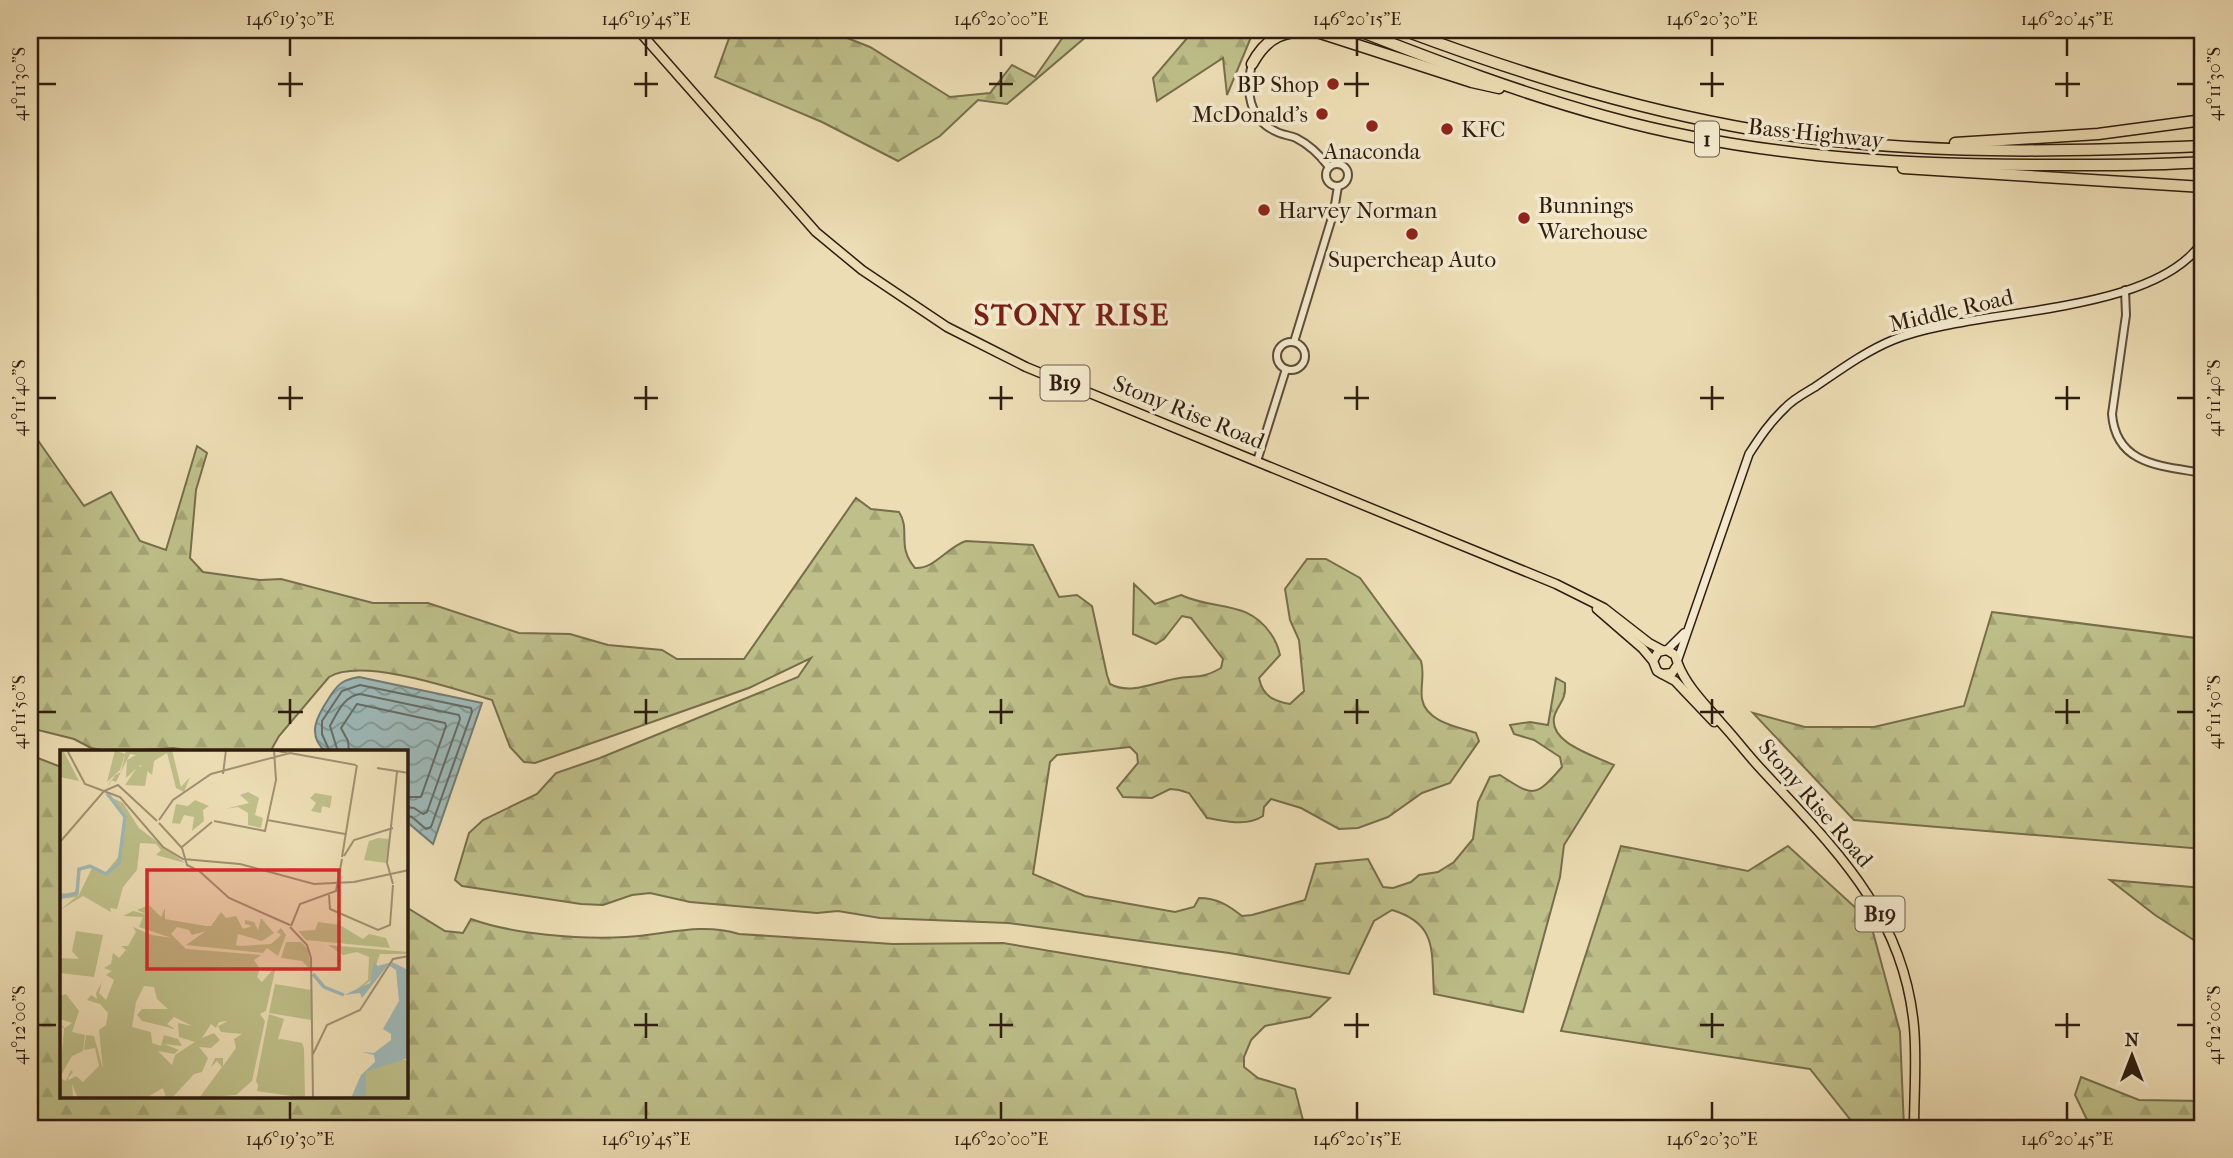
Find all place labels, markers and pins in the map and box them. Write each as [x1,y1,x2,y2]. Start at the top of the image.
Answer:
place label: BP Shop [1237,71,1319,98]
marker: BP Shop [1325,76,1341,92]
place label: McDonald's [1192,101,1308,128]
marker: McDonald's [1314,106,1330,122]
place label: KFC [1461,116,1506,143]
marker: Anaconda [1364,118,1380,134]
marker: KFC [1439,121,1455,137]
place label: Anaconda [1323,138,1421,165]
place label: Bunnings Warehouse [1537,192,1648,245]
place label: Harvey Norman [1278,197,1438,224]
marker: Harvey Norman [1256,202,1272,218]
marker: Bunnings Warehouse [1516,210,1532,226]
marker: Supercheap Auto [1404,226,1420,242]
place label: Supercheap Auto [1328,246,1496,273]

